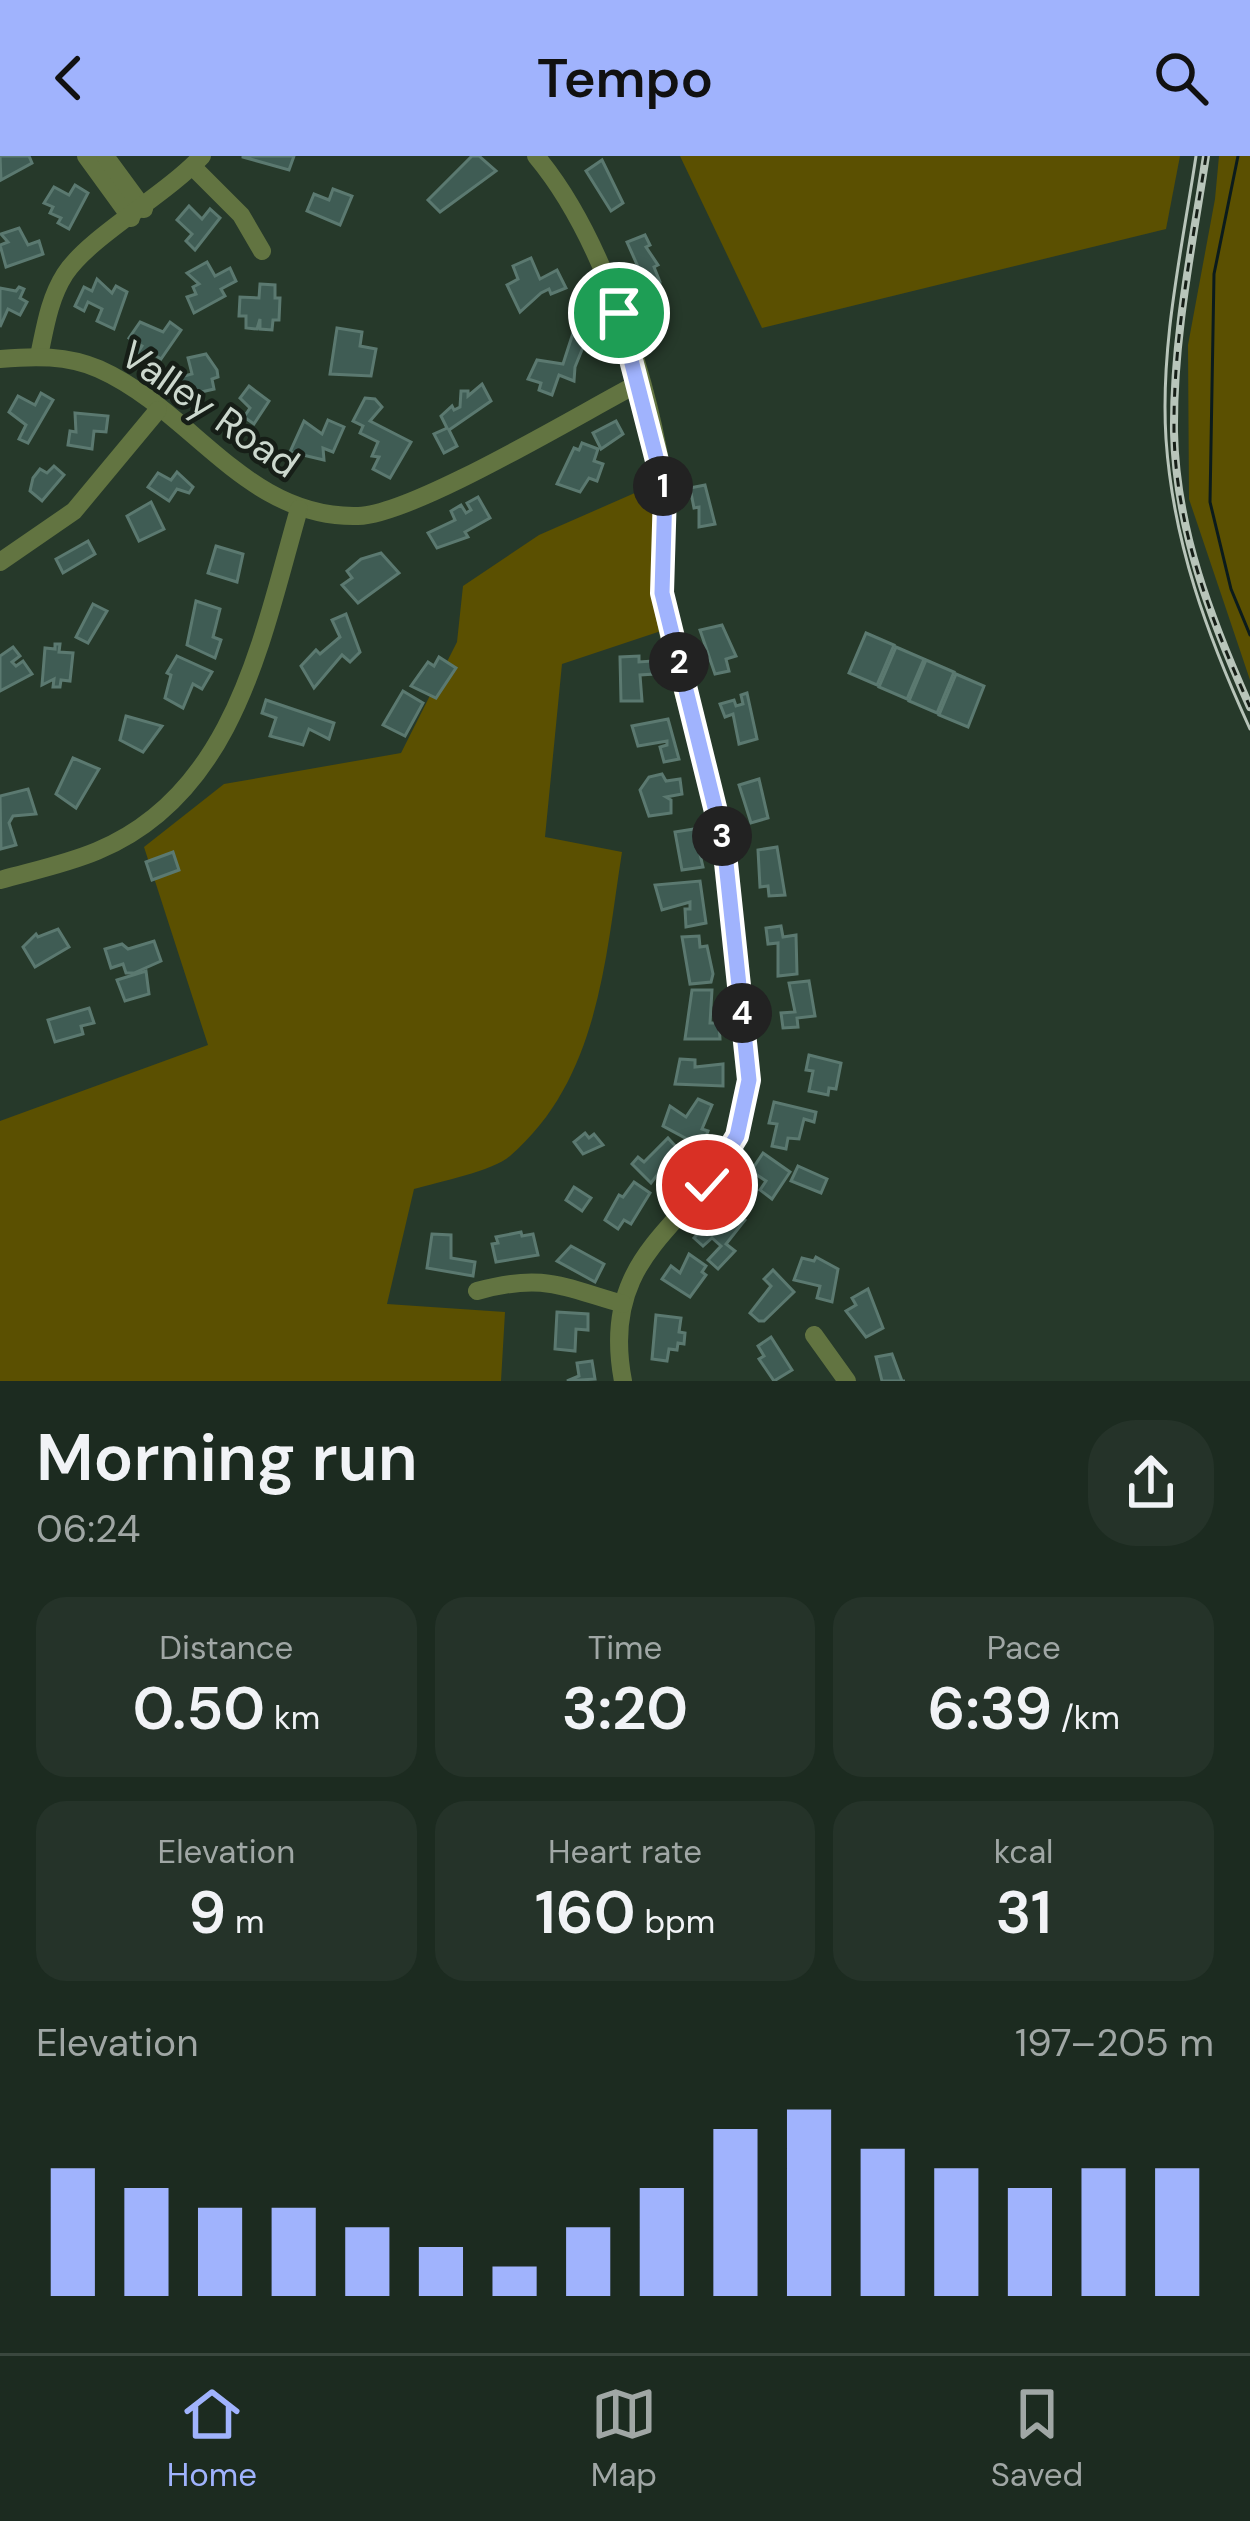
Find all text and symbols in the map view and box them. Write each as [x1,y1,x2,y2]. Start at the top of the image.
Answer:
text: Tempo [537,43,713,114]
icon: back [36,45,102,111]
icon: search [1148,45,1214,111]
pin [568,262,670,364]
icon: arrive [586,280,652,346]
street label: Valley Road [111,329,309,489]
pin: 1 [633,456,693,516]
text: 1 [657,464,669,507]
pin: 2 [649,632,709,692]
text: 2 [669,640,689,683]
pin: 3 [692,806,752,866]
text: 3 [712,814,732,857]
pin: 4 [712,983,772,1043]
text: 4 [731,991,753,1034]
pin [656,1134,758,1236]
icon: check [674,1152,740,1218]
text: Morning run [36,1415,418,1500]
button: share [1088,1420,1214,1546]
text: 06:24 [36,1503,141,1554]
text: Distance [159,1626,293,1669]
text: Time [588,1626,662,1669]
text: Pace [987,1626,1061,1669]
text: 0.50 [133,1669,265,1748]
text: 3:20 [562,1669,688,1748]
text: 6:39 [927,1669,1052,1748]
text: km [265,1696,320,1739]
text: /km [1052,1696,1120,1739]
text: Elevation [158,1830,295,1873]
text: Heart rate [548,1830,702,1873]
text: kcal [994,1830,1053,1873]
text: 9 [188,1873,226,1952]
text: 160 [535,1873,636,1952]
text: 31 [996,1873,1052,1952]
text: m [226,1900,264,1943]
text: bpm [636,1900,715,1943]
text: Elevation [36,2017,199,2068]
text: 197–205 m [1015,2017,1214,2068]
tab: Home [167,2381,257,2496]
tab: Map [591,2381,657,2496]
tab: Saved [991,2381,1083,2496]

